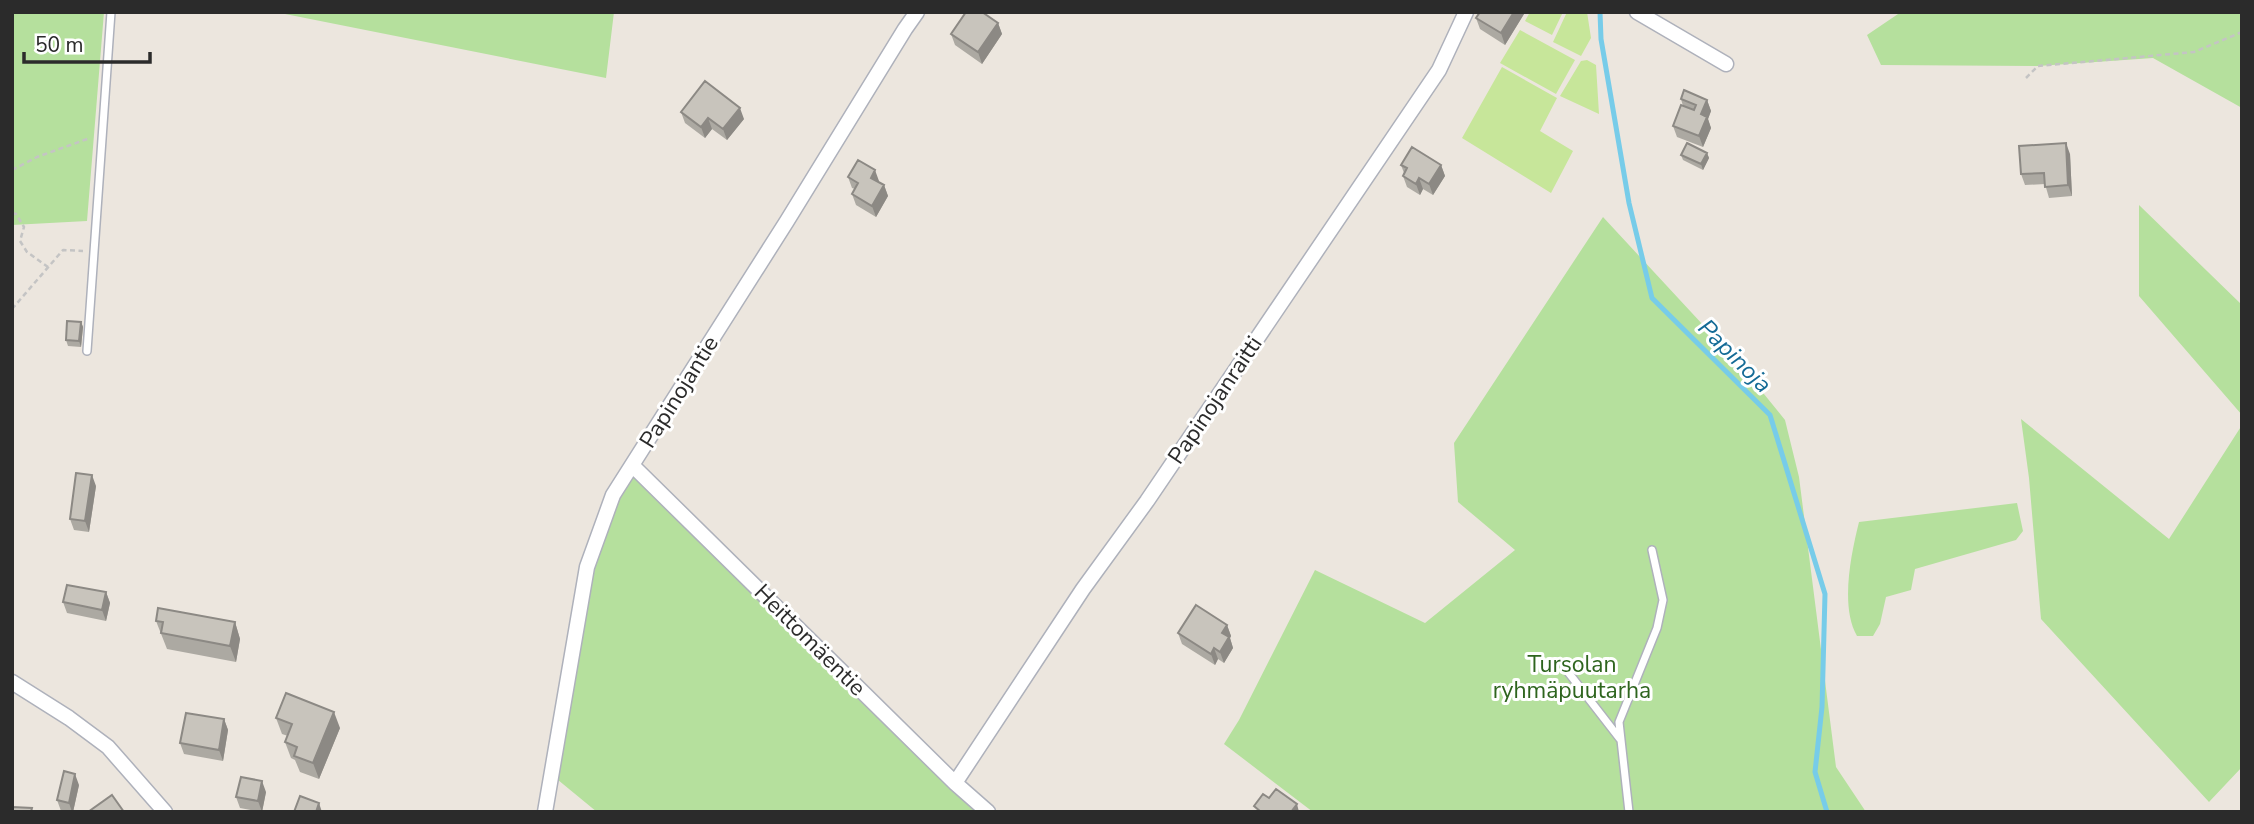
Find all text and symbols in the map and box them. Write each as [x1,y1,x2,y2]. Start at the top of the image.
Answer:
scale bar [24,21,150,65]
text: 50 m [35,31,84,59]
water label: Papinoja [1691,312,1779,400]
street label: Papinojantie [632,330,726,454]
street label: Papinojanraitti [1161,330,1269,470]
street label: Heittomäentie [747,577,873,703]
park label: Tursolan ryhmäpuutarha [1493,649,1651,706]

